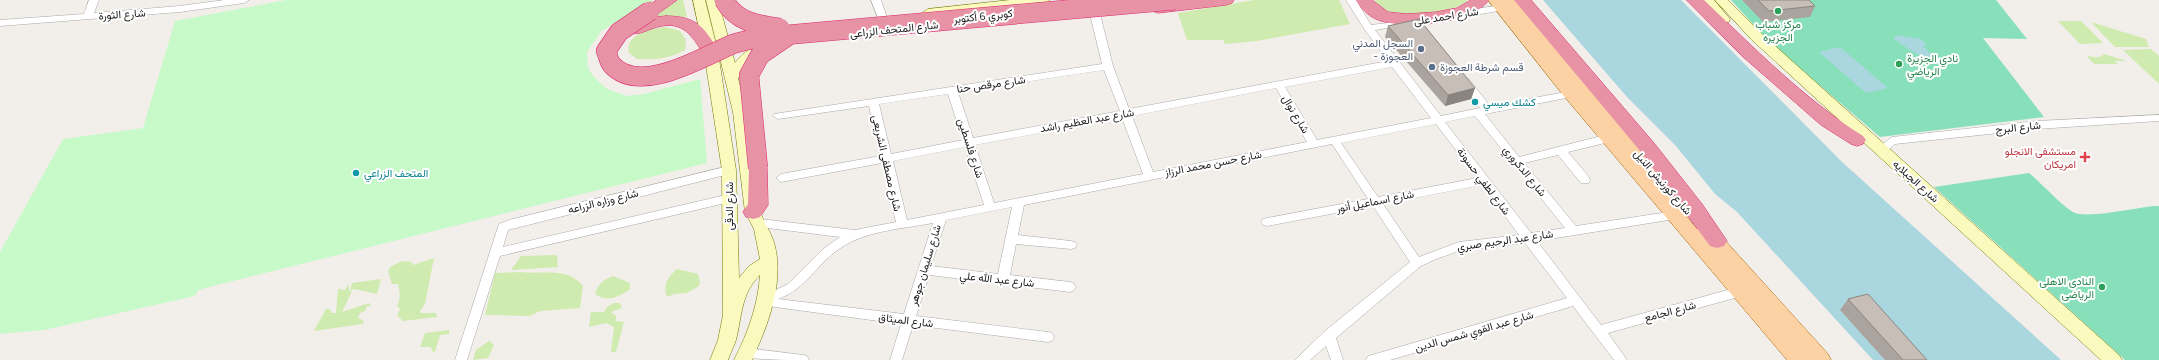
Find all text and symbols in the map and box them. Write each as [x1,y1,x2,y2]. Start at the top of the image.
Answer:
street label: شارع احمد على [1412,3,1480,29]
street label: شارع الثورة [98,4,146,24]
street label: كوبري 6 أكتوبر [951,5,1014,29]
marker: مركز شباب الجزيره [1773,6,1783,16]
street label: شارع المتحف الزراعى [849,16,939,42]
place label: مركز شباب الجزيره [1755,16,1801,45]
place label: السجل المدني - العجوزة [1353,35,1413,64]
marker: السجل المدني - العجوزة [1416,44,1426,54]
place label: نادي الجزيرة الرياضي [1907,50,1958,81]
place label: قسم شرطة العجوزة [1440,59,1524,75]
marker: نادي الجزيرة الرياضي [1894,59,1904,69]
marker: قسم شرطة العجوزة [1427,62,1437,72]
street label: شارع مرقص حنا [956,71,1027,97]
street label: شارع نوال [1278,92,1314,136]
place label: كشك ميسي [1483,94,1536,112]
marker: كشك ميسي [1470,97,1480,107]
street label: شارع عبد العظيم راشد [1039,104,1136,136]
street label: شارع مصطفى الشريعى [868,113,906,213]
street label: شارع فلسطين [954,116,988,180]
street label: شارع البرج [1994,117,2042,137]
street label: شارع الدكروري [1498,142,1551,201]
place label: مستشفى الانجلو امريكان [2005,143,2076,172]
street label: شارع لطفي حسونة [1452,144,1515,219]
street label: شارع حسن محمد الرزاز [1162,146,1263,180]
street label: شارع كورنيش النيل [1630,146,1696,218]
marker: مستشفى الانجلو امريكان [2079,151,2091,163]
street label: شارع الجبلايه [1889,156,1943,206]
place label: المتحف الزراعي [364,165,428,183]
marker: المتحف الزراعي [351,168,361,178]
street label: شارع الدقى [721,182,737,230]
street label: شارع وزاره الزراعه [566,184,640,218]
street label: شارع اسماعيل أنور [1334,186,1416,217]
street label: شارع سليمان جوهر [905,222,945,308]
street label: شارع عبد الرحيم صبري [1456,225,1555,257]
street label: شارع عبد الله علي [959,267,1035,293]
place label: النادى الاهلى الرياضى [2039,273,2094,302]
marker: النادى الاهلى الرياضى [2097,282,2107,292]
street label: شارع الجامع [1642,296,1698,326]
street label: شارع عبد القوي شمس الدين [1413,306,1536,358]
street label: شارع الميثاق [878,309,935,331]

